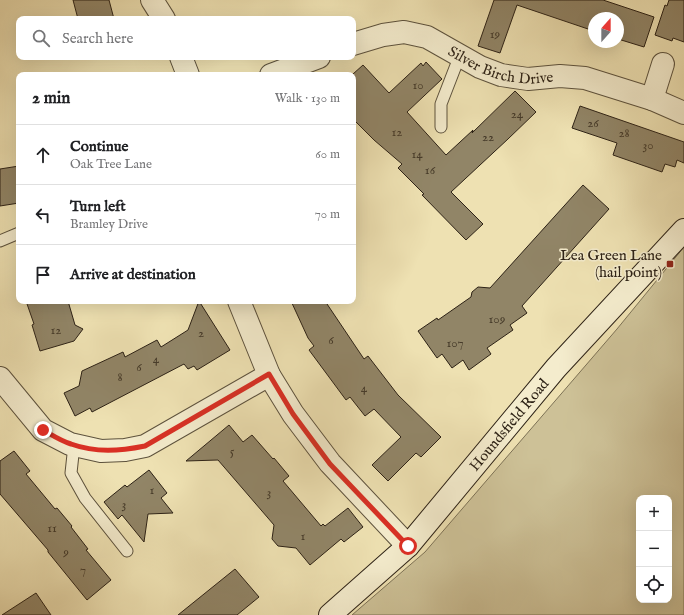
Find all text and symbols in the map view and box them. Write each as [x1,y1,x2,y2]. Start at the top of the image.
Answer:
north arrow [588,12,624,48]
search box [16,16,356,60]
house number: 19 [490,26,501,43]
icon: search [30,27,52,49]
text: Search here [62,29,133,48]
street label: Silver Birch Drive [445,41,554,89]
house number: 10 [412,77,424,94]
text: 2 min [32,88,70,109]
text: Walk · 130 m [275,90,340,107]
house number: 24 [511,106,524,123]
house number: 26 [587,115,599,132]
house number: 12 [392,124,402,141]
house number: 28 [618,125,630,142]
house number: 22 [482,129,494,146]
text: Continue [70,137,128,156]
house number: 30 [642,137,654,154]
icon: ahead [32,144,54,166]
text: 60 m [315,146,340,163]
house number: 14 [411,146,423,163]
text: Oak Tree Lane [70,156,152,173]
house number: 16 [425,162,436,179]
text: Turn left [70,197,126,216]
icon: left [32,204,54,226]
text: 70 m [315,206,340,223]
text: Bramley Drive [70,216,148,233]
place label: Lea Green Lane (hail point) [560,246,662,282]
marker: Lea Green Lane (hail point) [665,259,675,269]
icon: arrive [32,264,54,286]
text: Arrive at destination [70,265,196,284]
house number: 109 [489,311,506,328]
house number: 12 [51,322,61,339]
house number: 2 [198,325,204,342]
house number: 6 [328,332,334,349]
house number: 107 [446,335,464,352]
house number: 4 [153,351,160,368]
house number: 6 [136,359,142,376]
house number: 8 [117,369,123,386]
street label: Houndsfield Road [465,374,554,475]
house number: 4 [361,380,368,397]
route end [34,421,52,439]
house number: 5 [230,443,235,460]
house number: 1 [150,482,155,499]
house number: 3 [267,484,272,501]
map controls [636,495,672,603]
button: + [636,495,672,531]
house number: 3 [122,496,127,513]
house number: 11 [47,520,57,537]
house number: 1 [301,528,306,545]
button: − [636,531,672,567]
route start [399,537,417,555]
house number: 9 [62,544,69,561]
house number: 7 [80,562,86,579]
button: locate [636,567,672,603]

